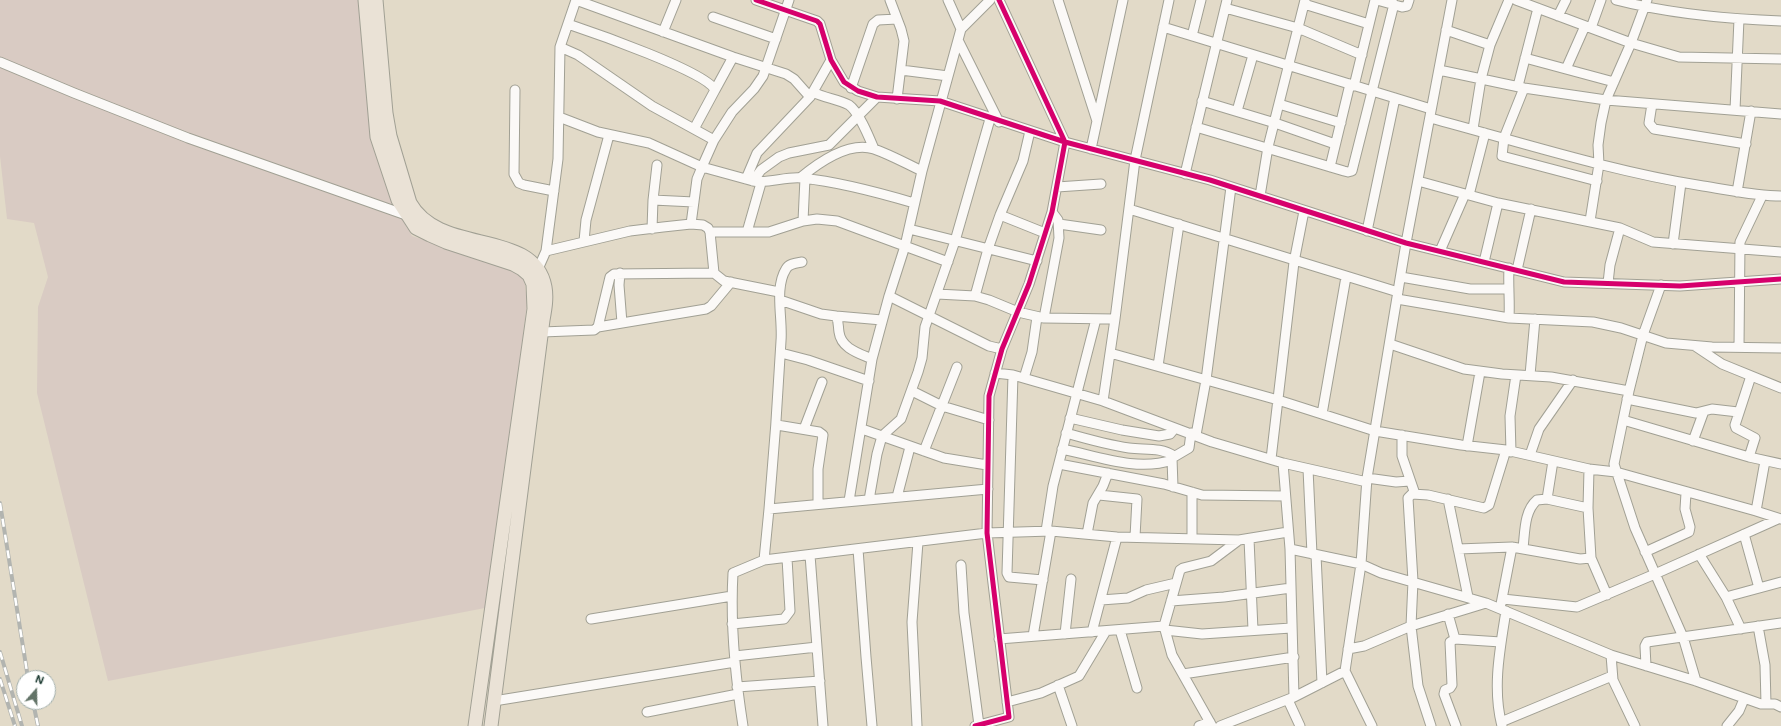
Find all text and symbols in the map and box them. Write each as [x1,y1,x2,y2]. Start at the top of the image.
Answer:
north arrow [16,670,56,710]
text: N [33,671,46,688]

